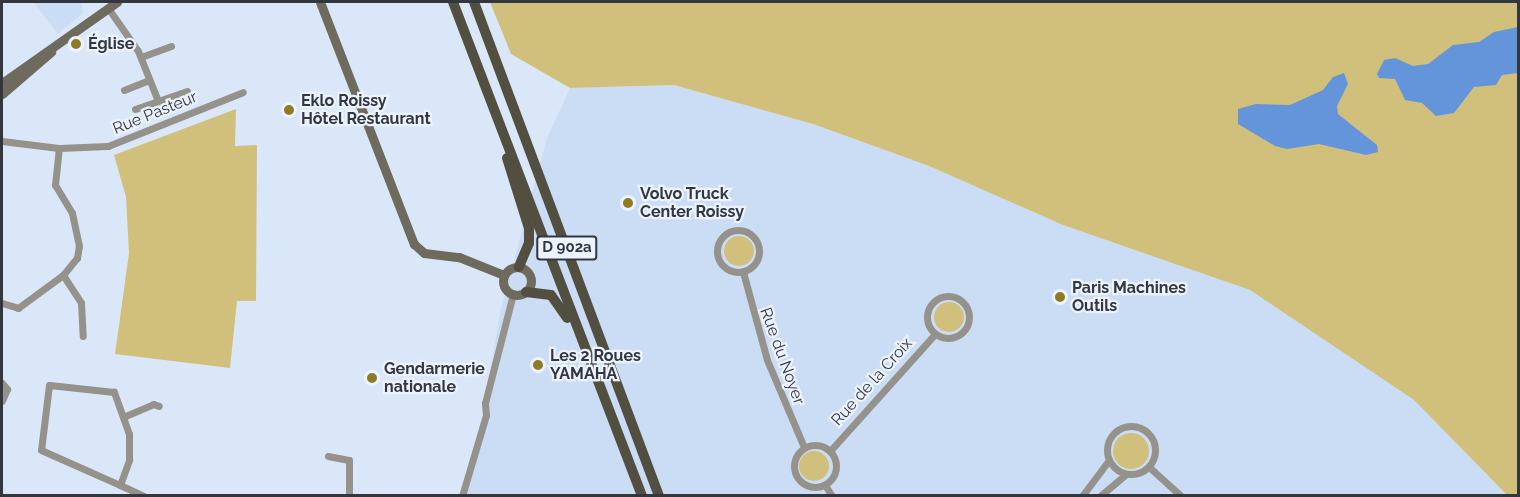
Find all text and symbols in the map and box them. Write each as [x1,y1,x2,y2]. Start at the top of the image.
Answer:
place label: Église [88,34,134,54]
marker: Église [69,37,83,51]
street label: Rue Pasteur [110,87,200,139]
place label: Eklo Roissy Hôtel Restaurant [301,91,431,129]
marker: Eklo Roissy Hôtel Restaurant [282,103,296,117]
place label: Volvo Truck Center Roissy [640,184,744,222]
marker: Volvo Truck Center Roissy [621,196,635,210]
road number: D 902a [536,236,598,260]
place label: Paris Machines Outils [1072,278,1186,316]
marker: Paris Machines Outils [1053,290,1067,304]
street label: Rue du Noyer [756,305,808,407]
street label: Rue de la Croix [828,334,916,430]
place label: Les 2 Roues YAMAHA [550,346,641,384]
marker: Les 2 Roues YAMAHA [531,358,545,372]
place label: Gendarmerie nationale [384,359,485,397]
marker: Gendarmerie nationale [365,371,379,385]

